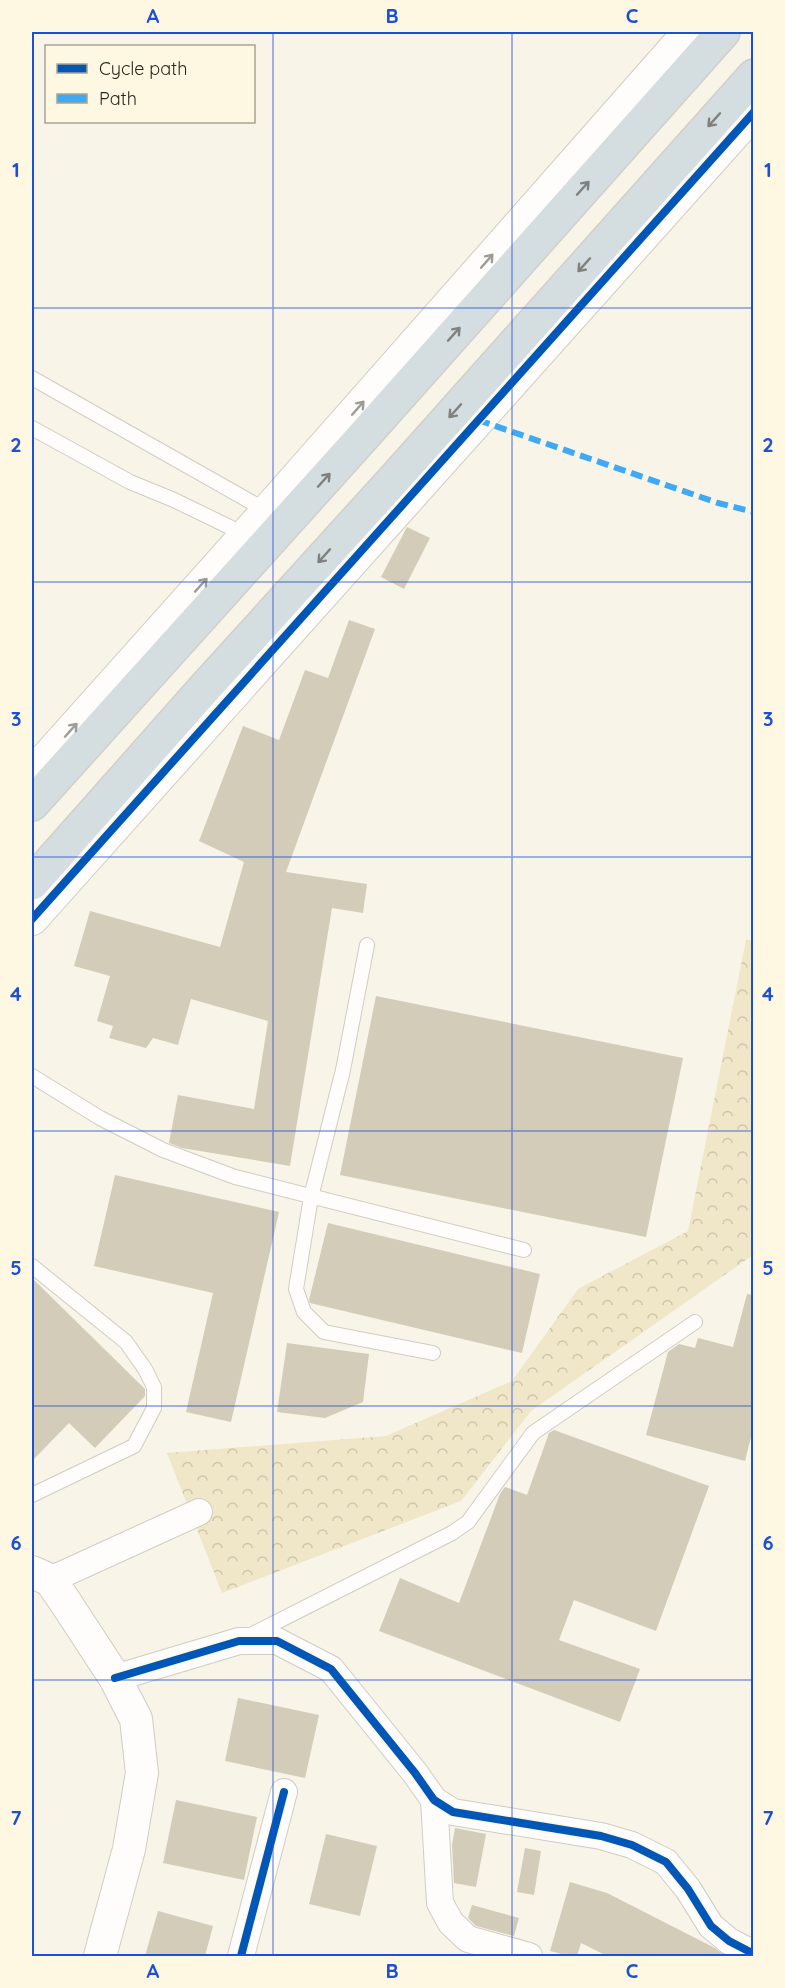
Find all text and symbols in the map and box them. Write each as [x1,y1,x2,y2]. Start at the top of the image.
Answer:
text: A [147,3,160,28]
text: B [385,3,399,28]
text: C [626,3,639,28]
legend [45,45,255,123]
text: Cycle path [99,57,187,80]
text: Path [99,87,137,110]
one-way arrow [707,112,721,127]
text: 1 [12,157,20,182]
text: 1 [764,157,772,182]
one-way arrow [576,181,590,196]
one-way arrow [480,254,494,269]
one-way arrow [578,257,591,273]
one-way arrow [447,327,461,342]
one-way arrow [351,401,365,416]
one-way arrow [448,403,462,418]
text: 2 [10,432,22,457]
text: 2 [762,432,774,457]
one-way arrow [317,473,331,488]
one-way arrow [317,548,332,563]
one-way arrow [194,578,208,593]
text: 3 [11,706,21,731]
text: 3 [763,706,773,731]
one-way arrow [64,723,78,738]
text: 4 [10,981,22,1006]
text: 4 [762,981,774,1006]
text: 5 [10,1255,22,1280]
text: 5 [762,1255,774,1280]
text: 6 [10,1530,22,1555]
text: 6 [762,1530,774,1555]
text: 7 [11,1805,22,1830]
text: 7 [763,1805,774,1830]
text: A [147,1958,160,1983]
text: B [385,1958,399,1983]
text: C [626,1958,639,1983]

